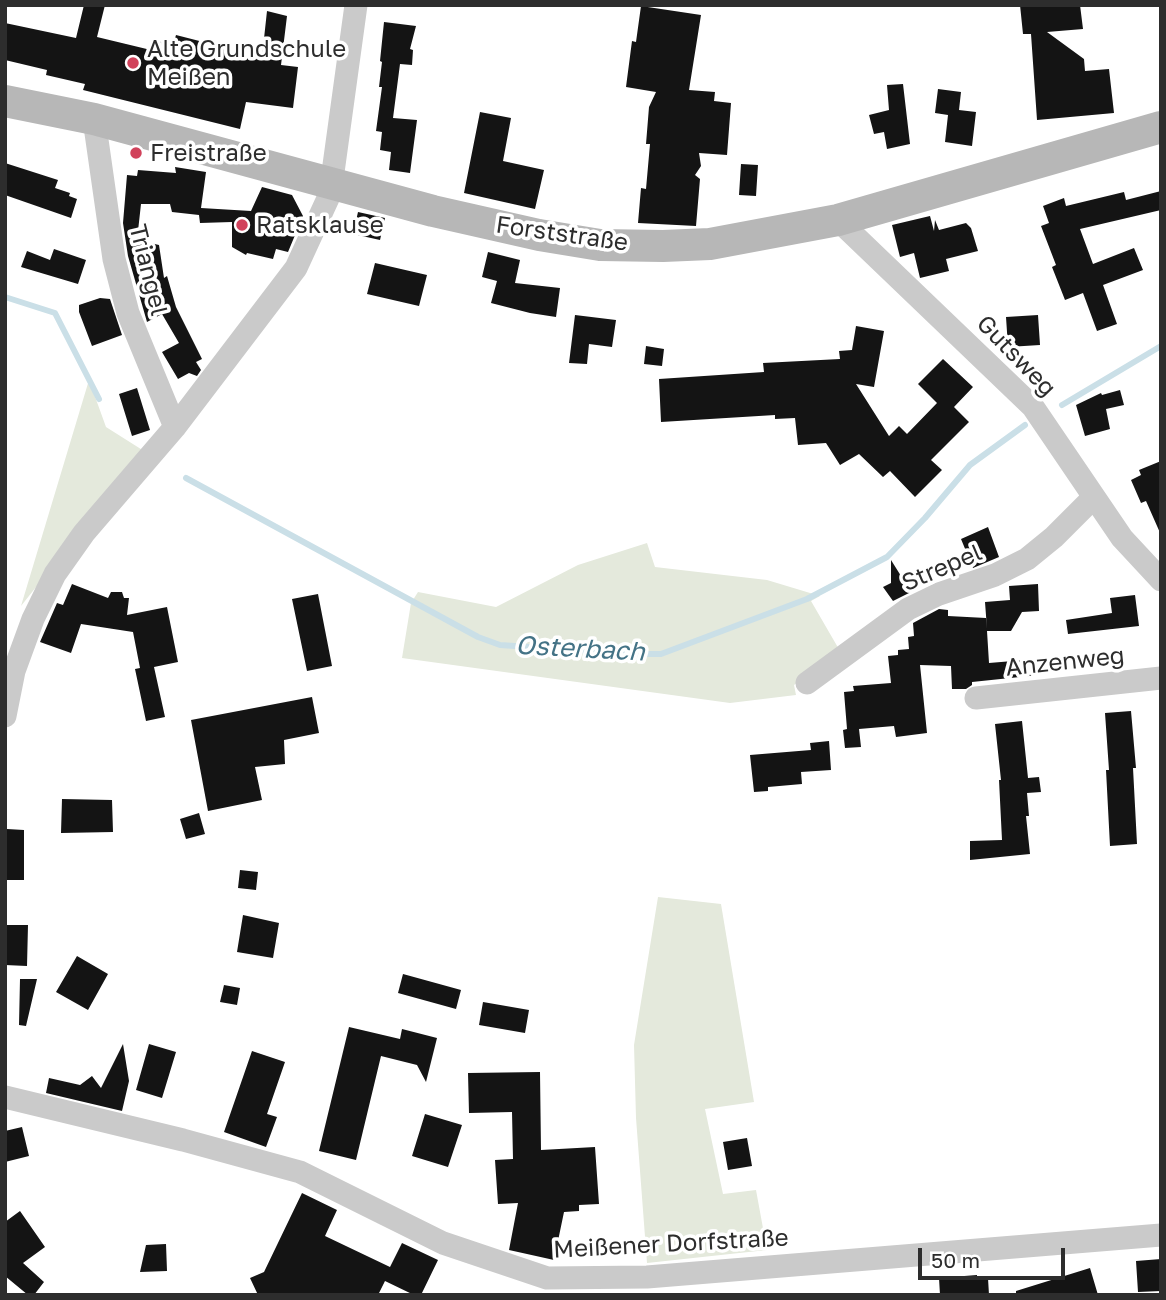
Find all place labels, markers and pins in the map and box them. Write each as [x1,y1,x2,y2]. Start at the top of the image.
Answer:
place label: Alte Grundschule Meißen [147,35,346,91]
marker: Alte Grundschule Meißen [125,55,141,71]
place label: Freistraße [150,139,267,167]
marker: Freistraße [128,145,144,161]
place label: Ratsklause [256,211,384,239]
marker: Ratsklause [234,217,250,233]

